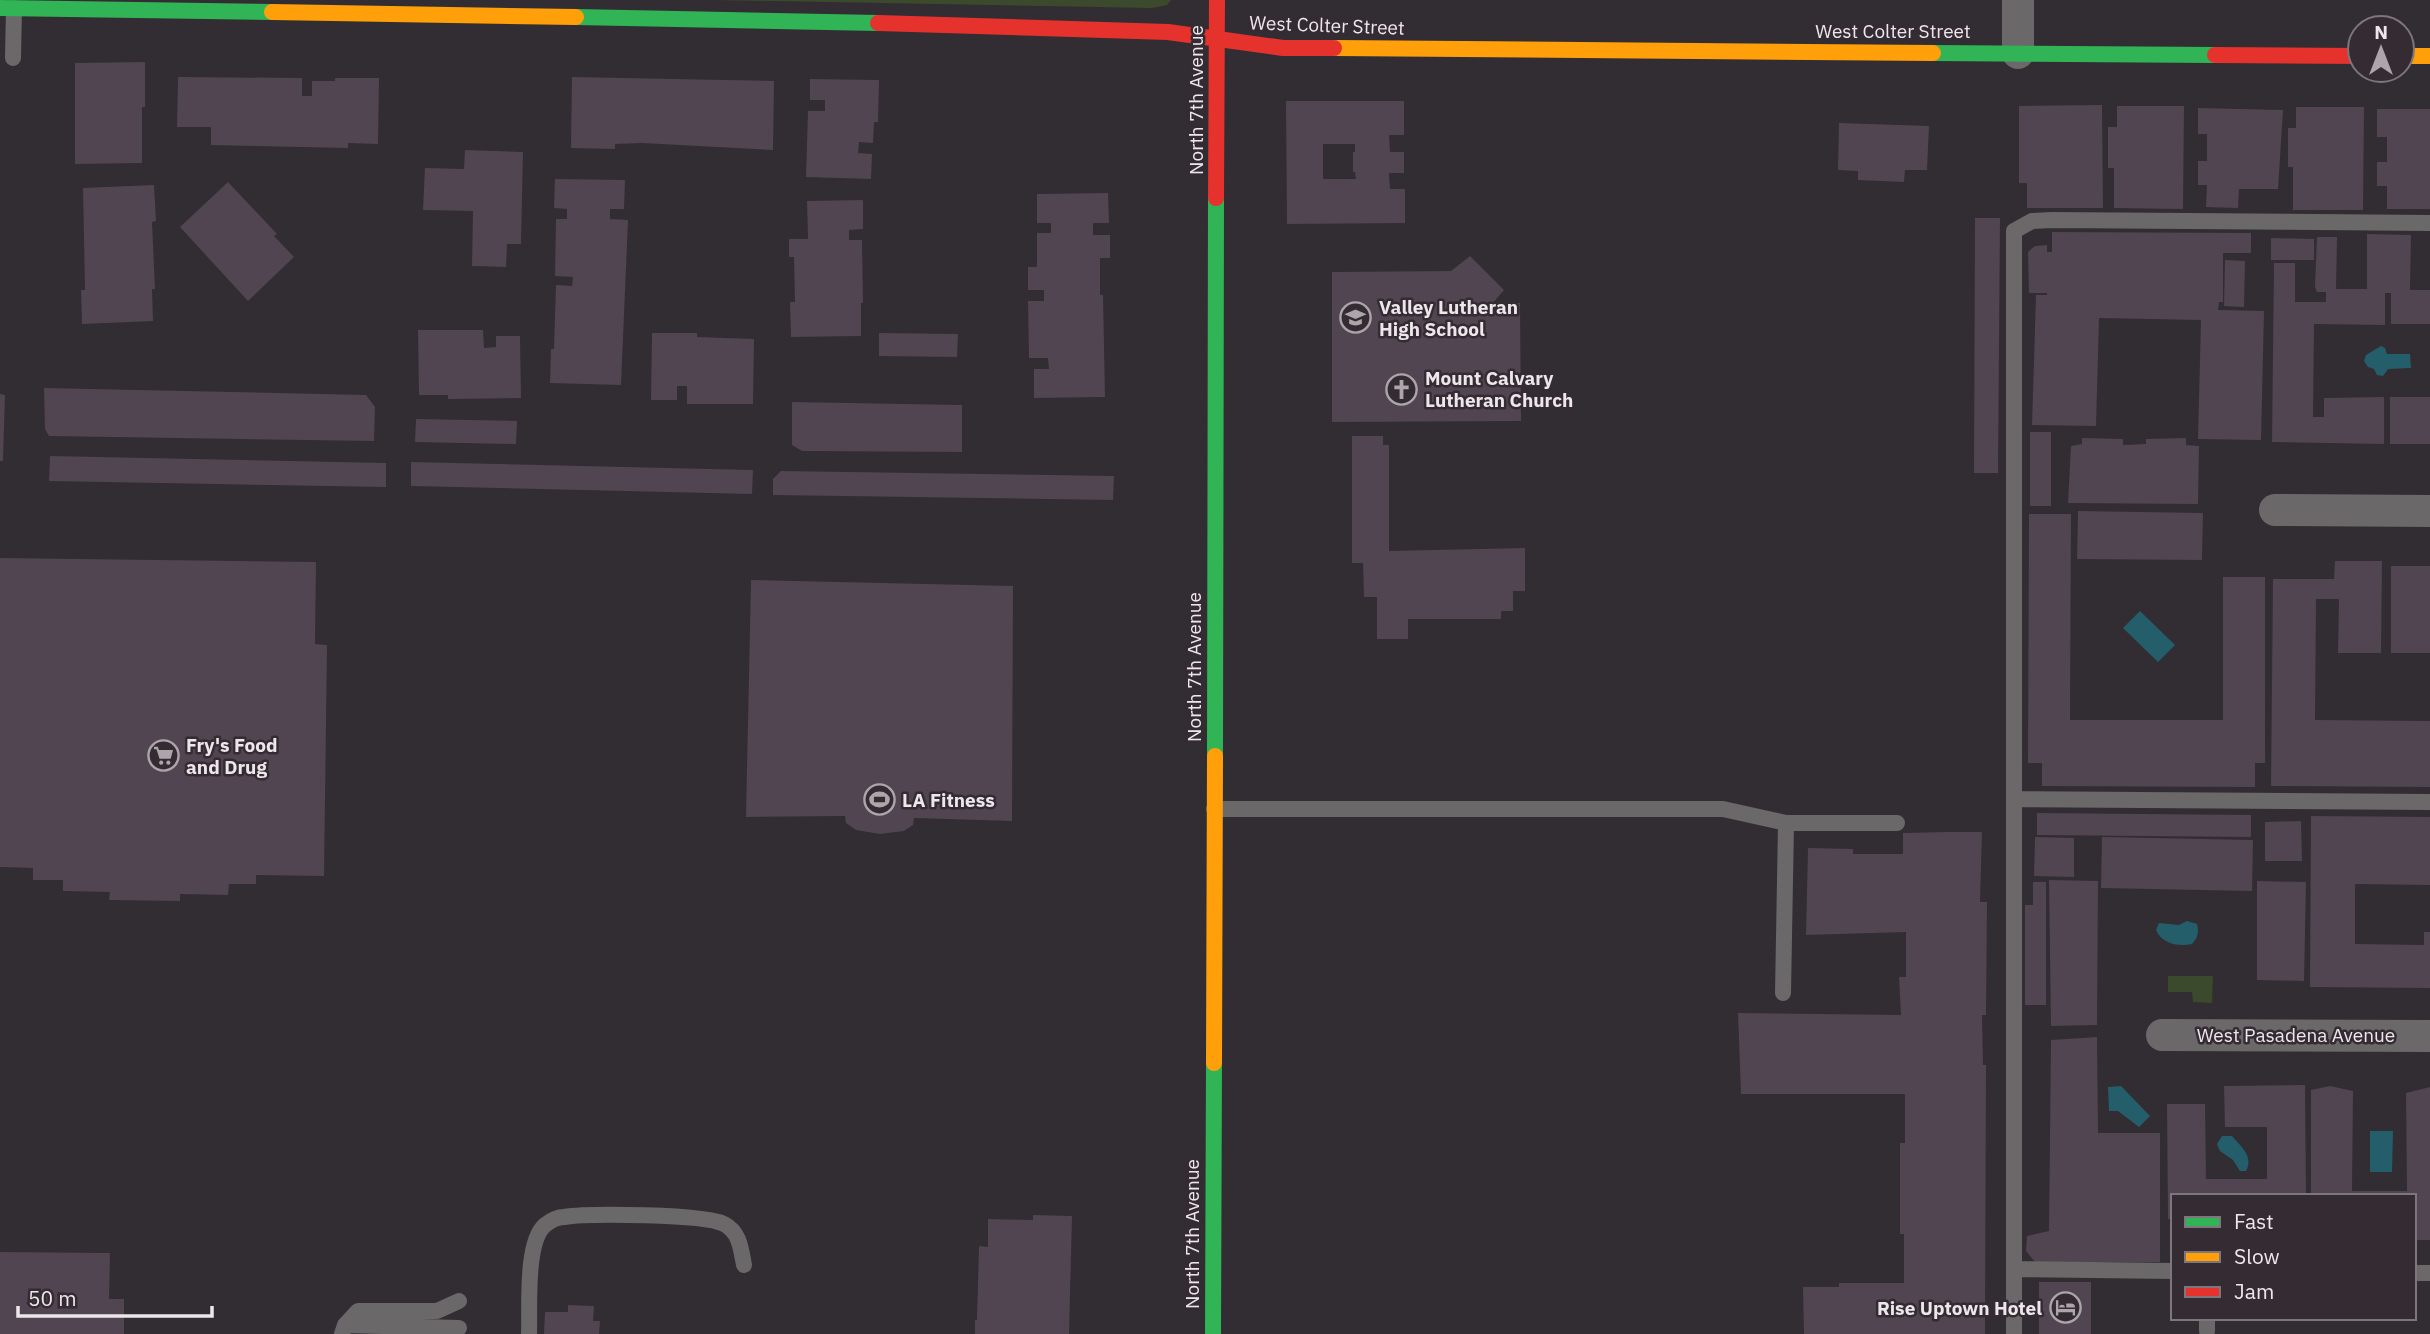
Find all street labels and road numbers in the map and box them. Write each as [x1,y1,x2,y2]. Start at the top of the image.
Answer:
street label: West Colter Street [1249,10,1405,40]
street label: West Colter Street [1815,19,1971,43]
street label: North 7th Avenue [1184,25,1208,175]
street label: North 7th Avenue [1182,592,1206,742]
street label: West Pasadena Avenue [2197,1023,2395,1047]
street label: North 7th Avenue [1180,1159,1204,1309]

